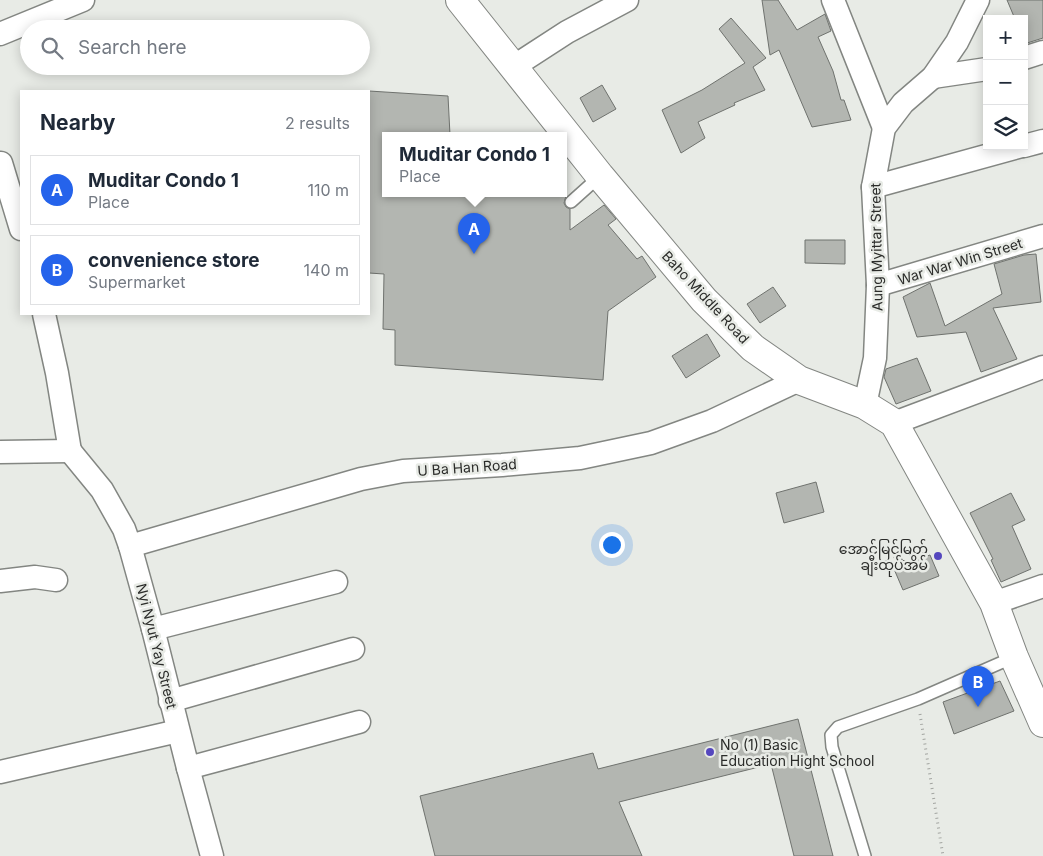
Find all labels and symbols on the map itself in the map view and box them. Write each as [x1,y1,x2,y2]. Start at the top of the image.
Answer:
street label: Aung Myittar Street [866,182,886,311]
pin: A [458,213,490,254]
street label: War War Win Street [896,234,1025,288]
street label: Baho Middle Road [659,247,753,347]
street label: U Ba Han Road [417,455,517,479]
your location [599,532,625,558]
place label: အောင်မြင့်မြတ် ချီးထုပ်အိမ် [839,539,928,577]
marker: အောင်မြင့်မြတ် ချီးထုပ်အိမ် [932,550,944,562]
street label: Nyi Nyut Yay Street [133,582,181,711]
pin: B [962,666,994,707]
place label: No (1) Basic Education Hight School [720,736,874,769]
marker: No (1) Basic Education Hight School [704,746,716,758]

